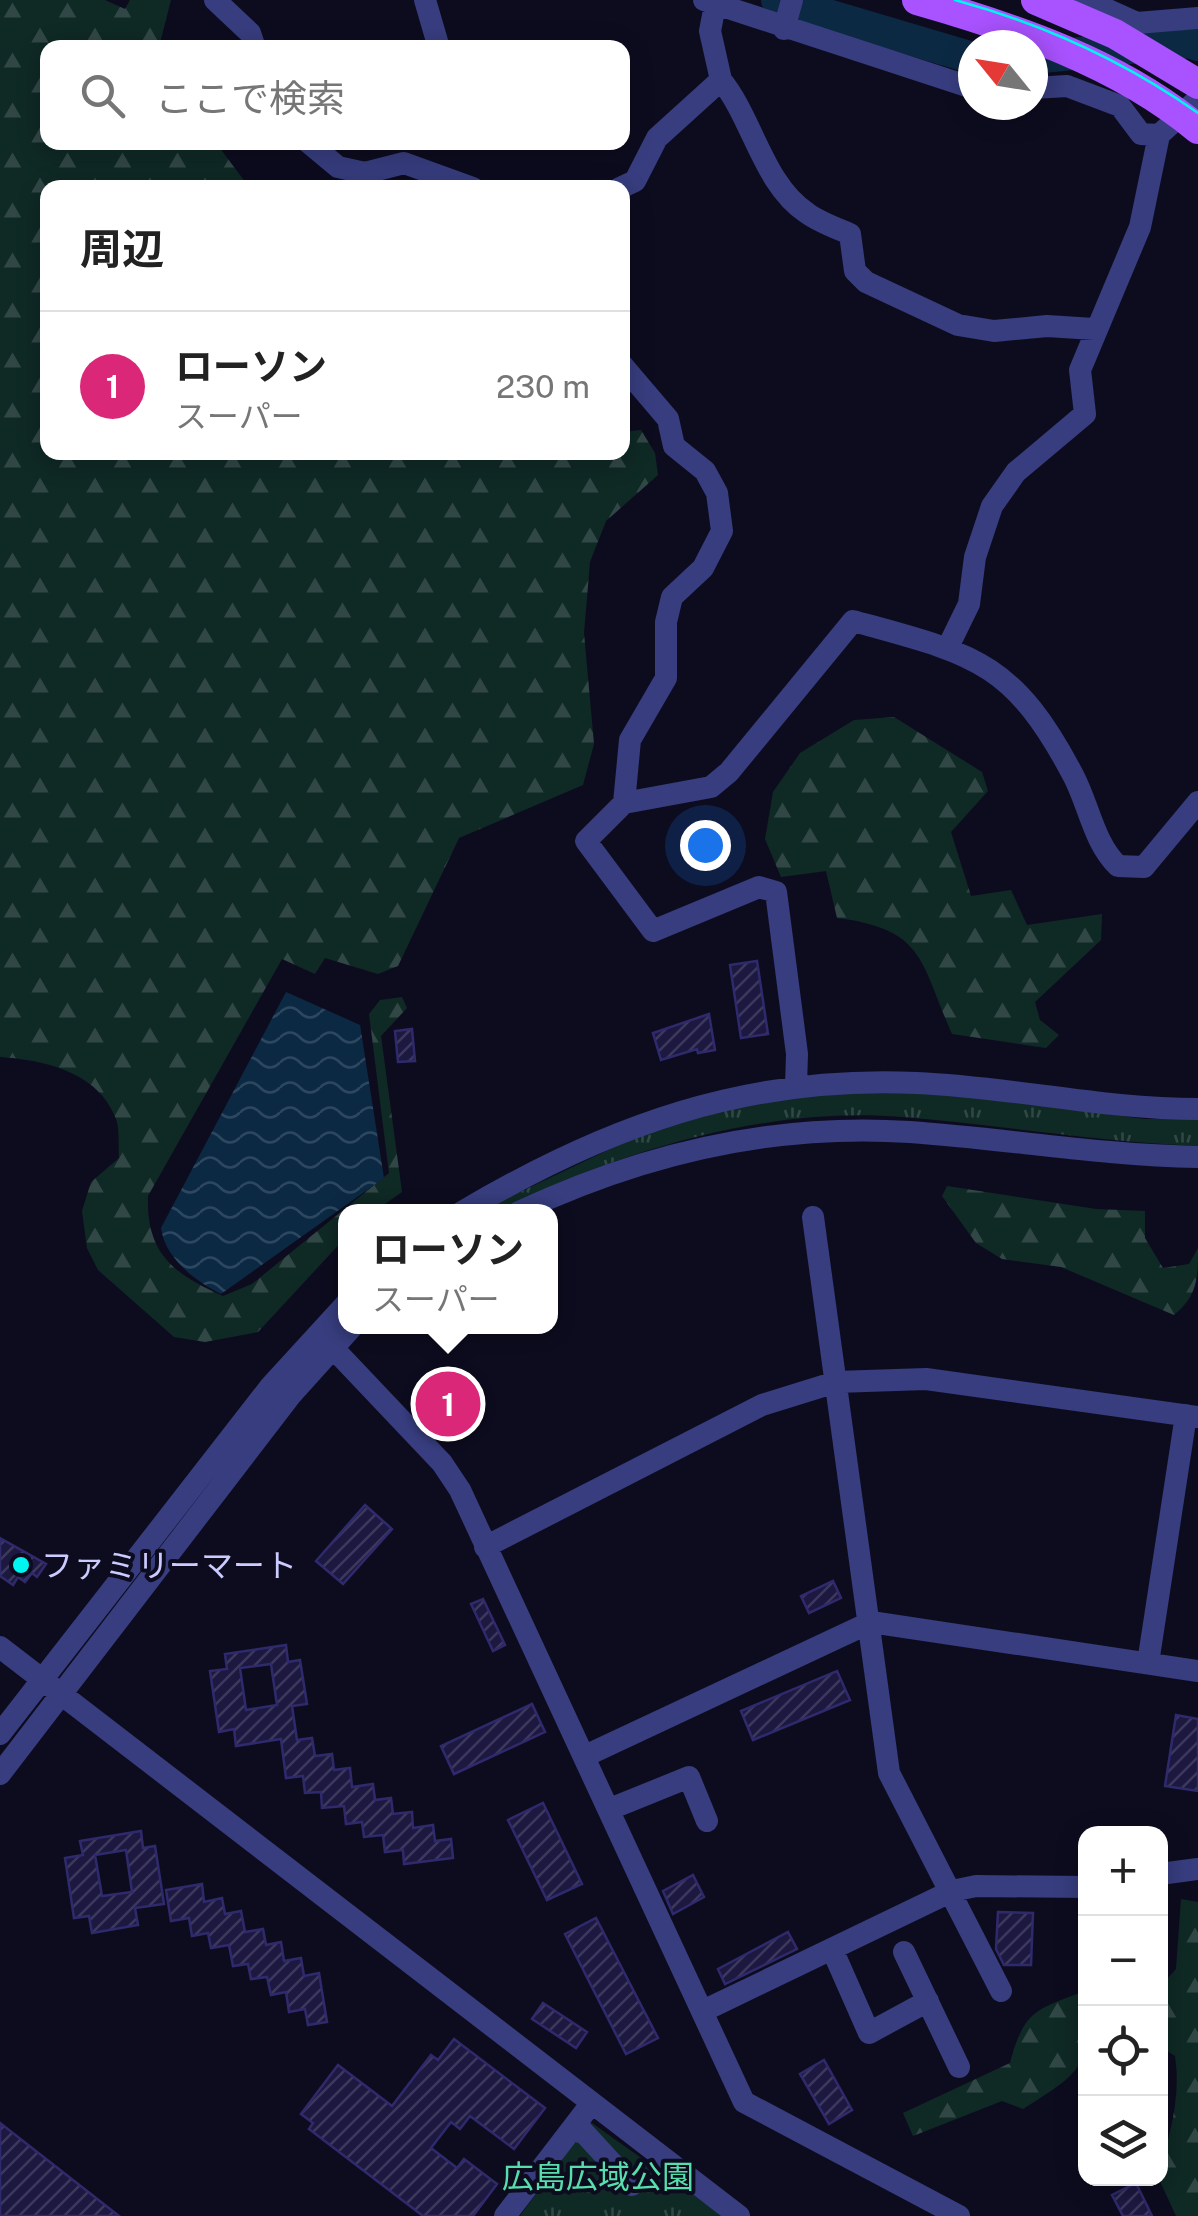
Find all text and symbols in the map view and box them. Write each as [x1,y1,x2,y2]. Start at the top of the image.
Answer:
north arrow [958,30,1048,120]
search box [40,40,630,150]
icon: search [75,68,130,123]
text: ここで検索 [155,76,345,121]
text: 周辺 [80,224,164,273]
text: ローソン [175,344,327,389]
text: 1 [106,368,119,405]
text: 230 m [496,368,590,405]
text: スーパー [175,398,303,435]
your location [680,820,731,871]
popup [338,1204,558,1334]
text: ローソン [372,1227,524,1272]
text: スーパー [372,1281,500,1318]
pin: 1 [416,1366,480,1442]
place label: ファミリーマート [41,1547,297,1584]
marker: ファミリーマート [10,1554,32,1576]
map controls [1078,1826,1168,2186]
button: + [1078,1826,1168,1916]
button: − [1078,1916,1168,2006]
button: locate [1078,2006,1168,2096]
button: layers [1078,2096,1168,2186]
park label: 広島広域公園 [502,2158,694,2195]

